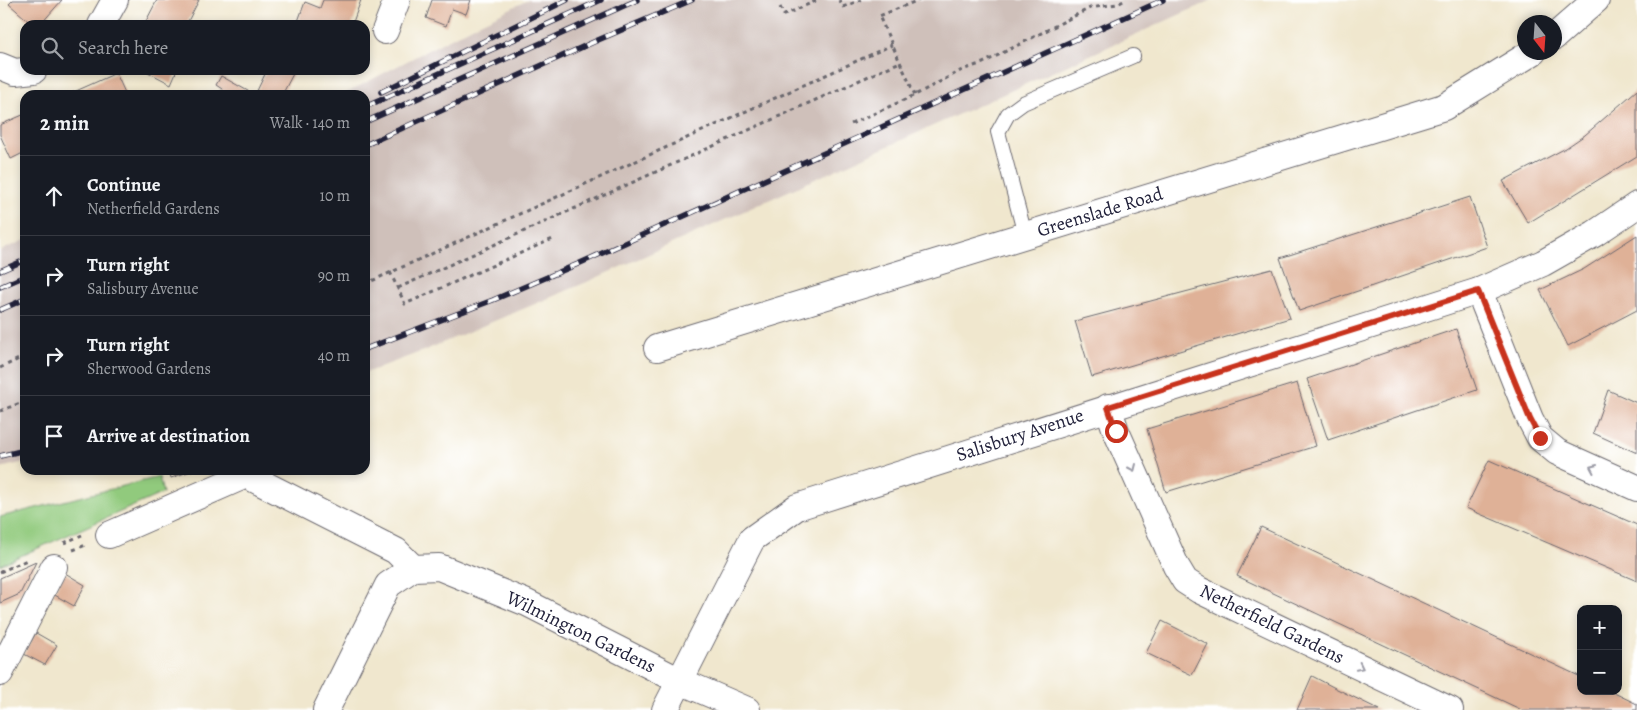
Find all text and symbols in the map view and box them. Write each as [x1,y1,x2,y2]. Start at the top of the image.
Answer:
north arrow [1517,15,1562,60]
search box [20,20,370,75]
icon: search [38,34,66,62]
text: Search here [78,35,168,61]
text: 2 min [40,109,89,137]
text: Walk · 140 m [270,112,350,134]
text: Continue [87,172,161,198]
street label: Greenslade Road [1034,180,1167,243]
icon: ahead [40,182,68,210]
text: 10 m [320,185,350,207]
text: Netherfield Gardens [87,198,220,220]
text: Turn right [87,252,169,278]
icon: right [40,262,68,290]
text: 90 m [318,265,350,287]
text: Salisbury Avenue [87,278,199,300]
text: Turn right [87,332,169,358]
icon: right [40,342,68,370]
text: 40 m [318,345,350,367]
text: Sherwood Gardens [87,358,211,380]
street label: Salisbury Avenue [953,402,1087,468]
route start [1105,420,1128,443]
icon: arrive [40,422,68,450]
text: Arrive at destination [87,423,250,449]
route end [1529,427,1552,450]
one-way arrow [1126,463,1137,472]
one-way arrow [1589,463,1598,474]
street label: Netherfield Gardens [1196,578,1348,670]
street label: Wilmington Gardens [501,584,660,679]
map controls [1577,605,1622,695]
button: + [1577,605,1622,650]
button: − [1577,650,1622,695]
one-way arrow [1355,661,1364,671]

